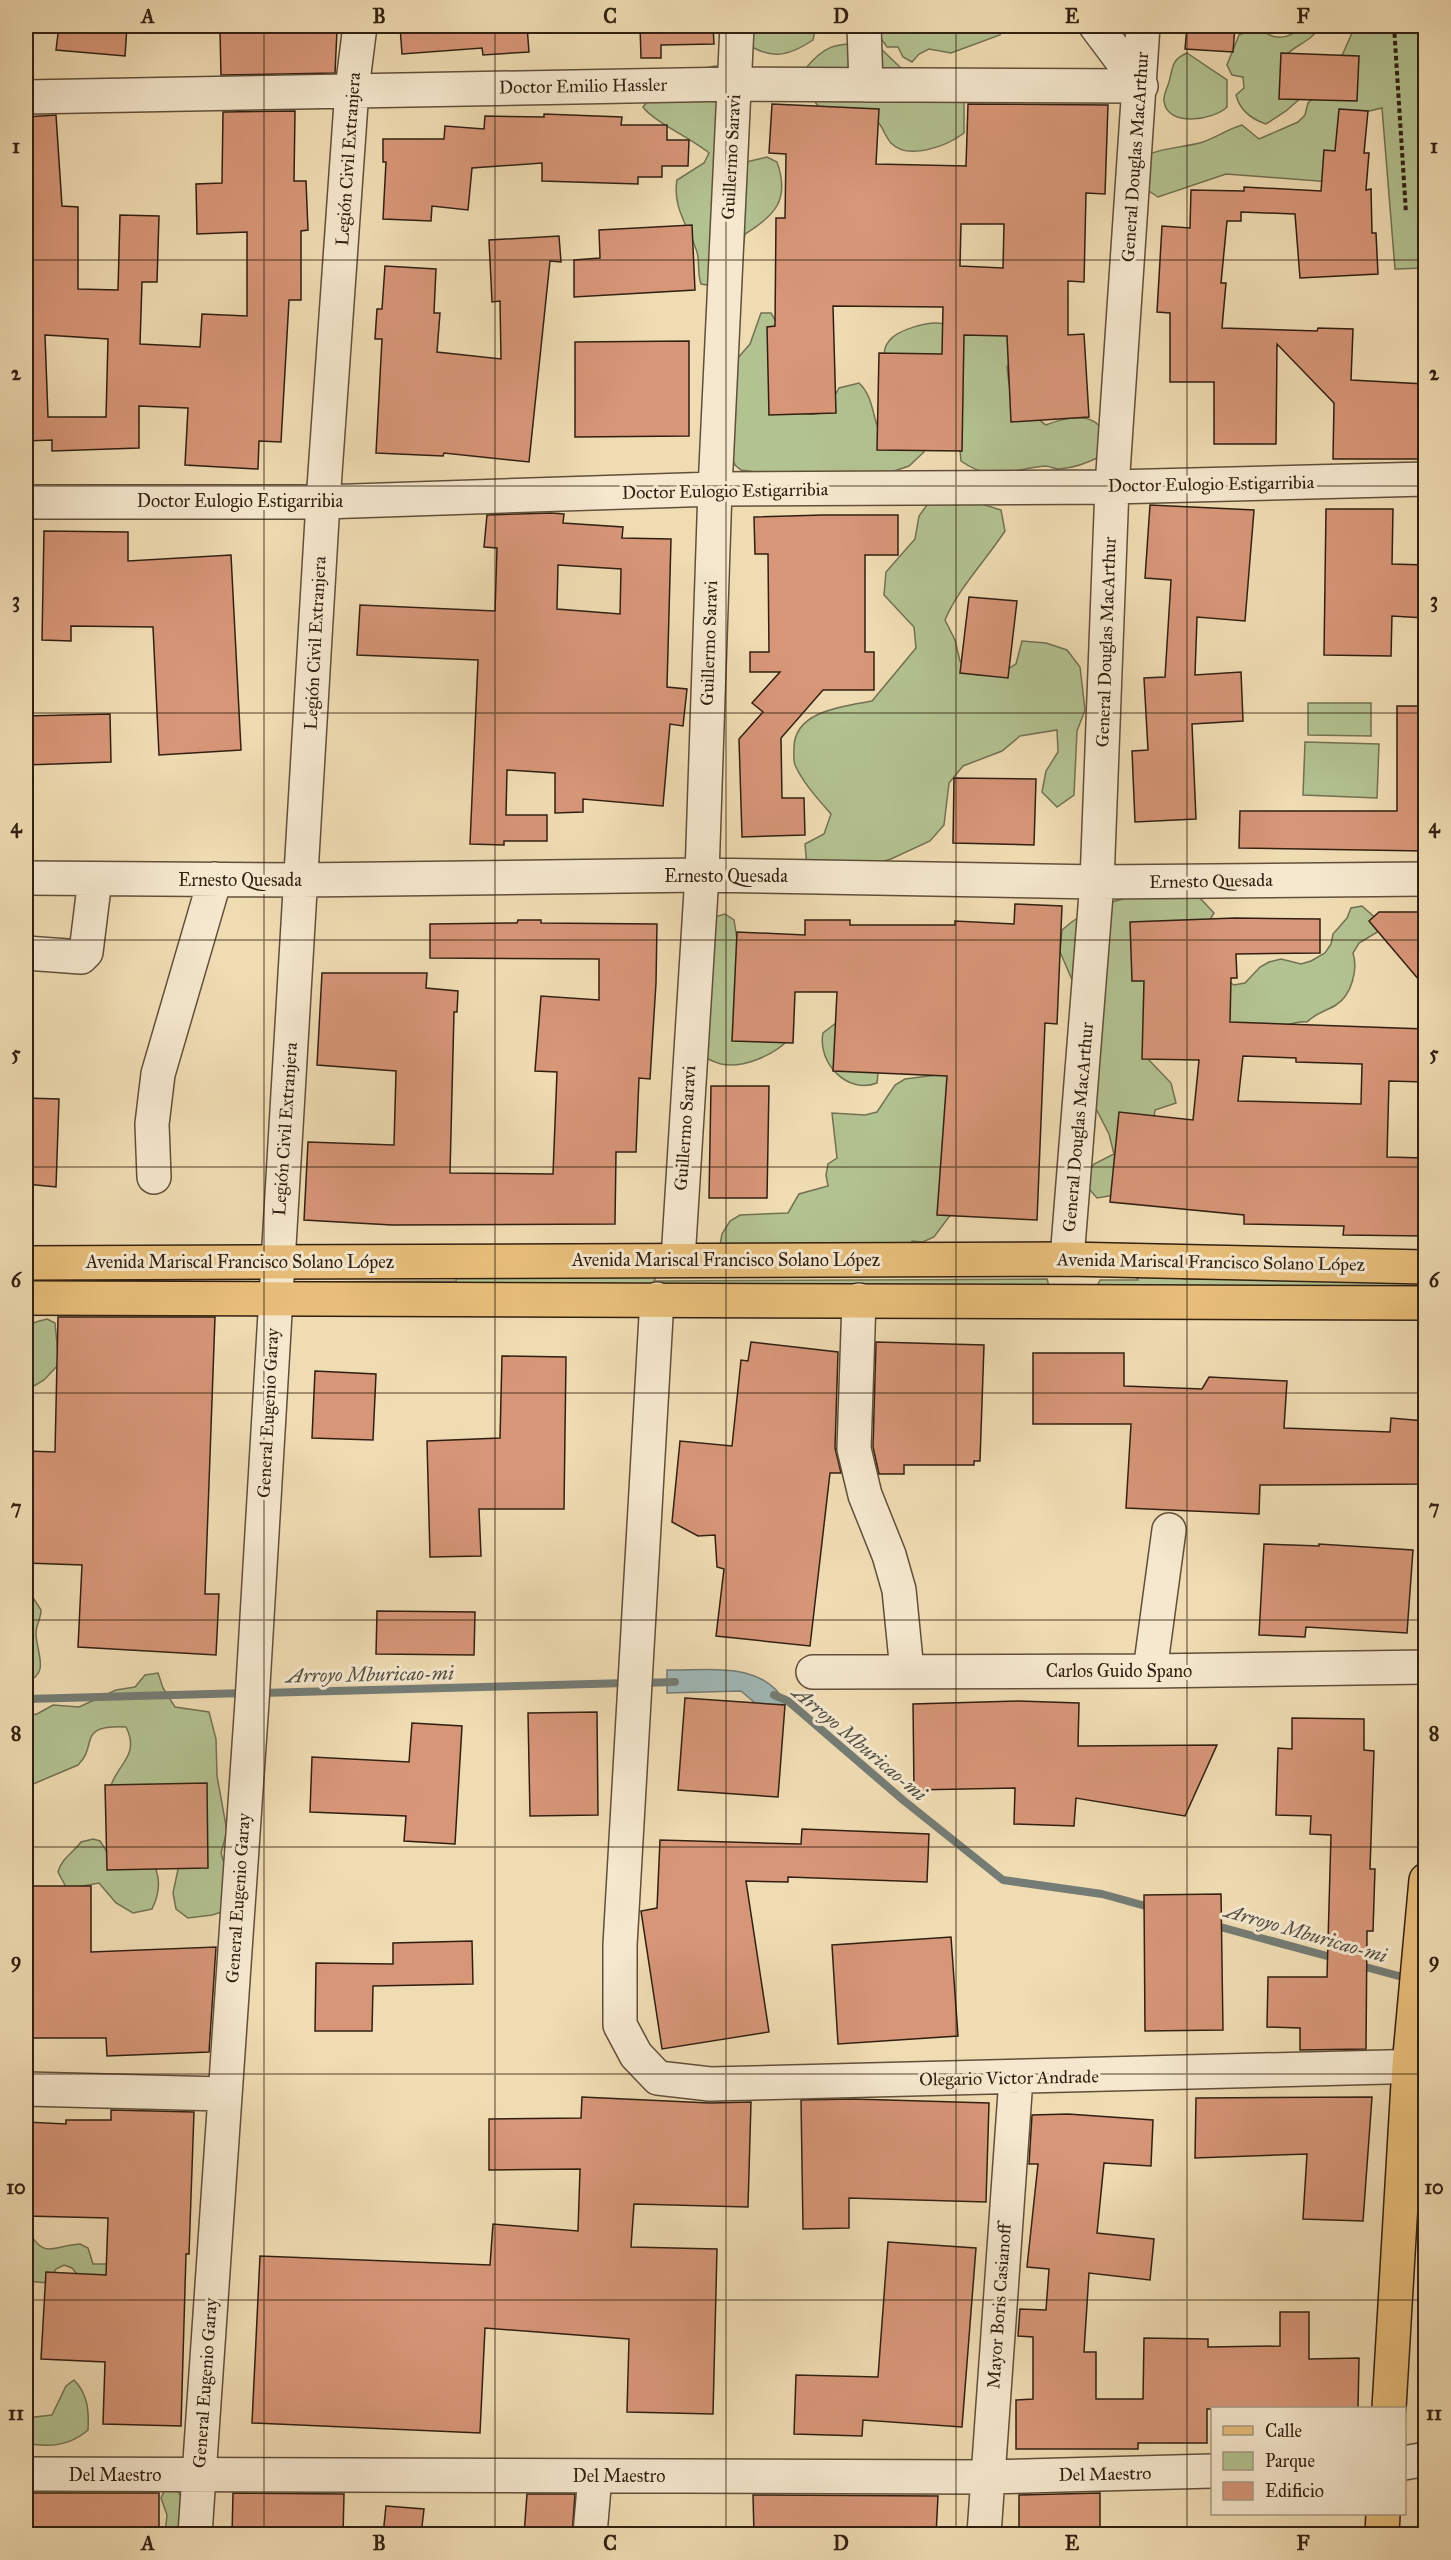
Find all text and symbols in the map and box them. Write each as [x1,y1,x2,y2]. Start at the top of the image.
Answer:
text: A [139,4,155,28]
text: B [372,4,386,28]
text: C [603,4,617,28]
text: D [833,4,849,28]
text: E [1065,4,1080,28]
text: F [1296,4,1310,28]
street label: General Douglas MacArthur [1117,51,1154,263]
street label: Legión Civil Extranjera [331,71,366,247]
street label: Doctor Emilio Hassler [499,74,668,98]
street label: Guillermo Saravi [717,94,745,220]
text: 1 [12,134,20,158]
text: 1 [1430,134,1438,158]
text: 2 [11,361,22,385]
text: 2 [1429,361,1440,385]
street label: Doctor Eulogio Estigarribia [1108,471,1315,498]
street label: Doctor Eulogio Estigarribia [622,478,829,505]
street label: Doctor Eulogio Estigarribia [137,490,344,513]
street label: General Douglas MacArthur [1091,536,1122,748]
street label: Legión Civil Extranjera [299,555,332,730]
street label: Guillermo Saravi [696,580,722,706]
text: 3 [12,588,20,613]
text: 3 [1430,588,1438,613]
text: 4 [10,814,22,839]
text: 4 [1428,814,1440,839]
street label: Ernesto Quesada [664,865,788,887]
street label: Ernesto Quesada [178,869,302,891]
street label: Ernesto Quesada [1149,869,1273,893]
street label: General Douglas MacArthur [1058,1021,1099,1233]
text: 5 [11,1041,21,1065]
street label: Legión Civil Extranjera [268,1041,303,1217]
text: 5 [1429,1041,1439,1065]
street label: Guillermo Saravi [670,1065,700,1191]
street label: Avenida Mariscal Francisco Solano López [1056,1248,1365,1276]
street label: Avenida Mariscal Francisco Solano López [571,1249,880,1271]
street label: Avenida Mariscal Francisco Solano López [85,1251,394,1273]
text: 6 [11,1268,23,1292]
text: 6 [1429,1268,1441,1292]
street label: General Eugenio Garay [253,1327,284,1499]
text: 7 [11,1495,22,1519]
text: 7 [1429,1495,1440,1519]
street label: Carlos Guido Spano [1046,1660,1192,1682]
water label: Arroyo Mburicao-mi [284,1661,454,1687]
water label: Arroyo Mburicao-mi [787,1679,932,1806]
text: 8 [11,1721,21,1745]
text: 8 [1429,1721,1439,1745]
street label: General Eugenio Garay [221,1812,256,1984]
water label: Arroyo Mburicao-mi [1220,1898,1390,1968]
text: 9 [11,1948,21,1973]
text: 9 [1429,1948,1439,1973]
street label: Olegario Victor Andrade [919,2065,1099,2092]
text: 10 [6,2175,26,2199]
text: 10 [1424,2175,1444,2199]
street label: Mayor Boris Casianoff [982,2219,1016,2390]
street label: General Eugenio Garay [188,2297,223,2469]
text: 11 [8,2401,24,2425]
text: 11 [1426,2401,1442,2425]
legend [1211,2407,1406,2515]
text: Calle [1265,2420,1302,2442]
text: Parque [1265,2450,1315,2473]
street label: Del Maestro [1058,2462,1152,2486]
street label: Del Maestro [69,2464,161,2486]
street label: Del Maestro [573,2465,665,2487]
text: Edificio [1265,2480,1324,2502]
text: A [139,2531,155,2555]
text: B [372,2531,386,2555]
text: C [603,2531,617,2555]
text: D [833,2531,849,2555]
text: E [1065,2531,1080,2555]
text: F [1296,2531,1310,2555]

